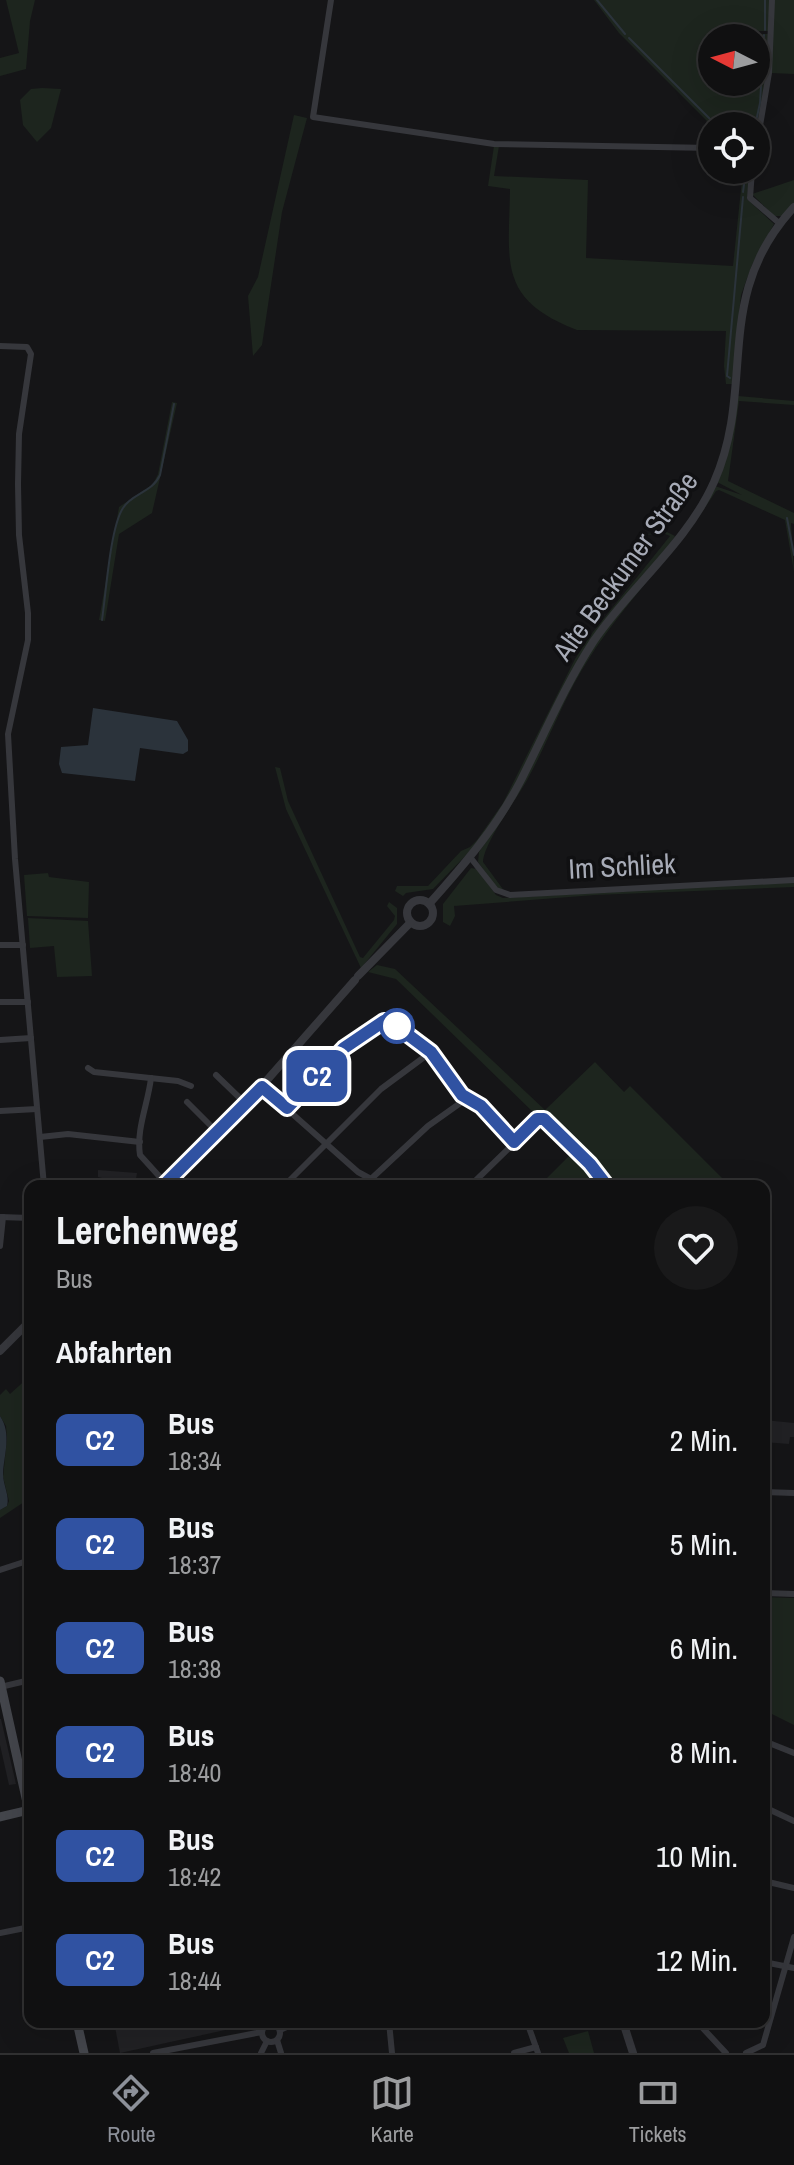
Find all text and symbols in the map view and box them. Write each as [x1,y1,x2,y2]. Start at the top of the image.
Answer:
north arrow [698,24,770,96]
map controls [698,24,770,184]
button: locate [698,112,770,184]
street label: Alte Beckumer Straße [543,464,706,669]
street label: Im Schliek [567,844,677,888]
unlabelled marker [380,1009,414,1043]
line badge: C2 [281,1050,353,1102]
text: C2 [302,1057,332,1095]
text: Lerchenweg [56,1205,238,1256]
button: heart [654,1206,738,1290]
text: Bus [56,1261,93,1296]
text: Abfahrten [56,1332,172,1372]
text: Bus [168,1403,214,1443]
text: 2 Min. [670,1420,738,1460]
text: C2 [85,1421,115,1459]
text: 18:34 [168,1443,221,1478]
text: Bus [168,1507,214,1547]
text: 5 Min. [670,1524,738,1564]
text: C2 [85,1525,115,1563]
text: 18:37 [168,1547,221,1582]
text: Bus [168,1611,214,1651]
text: 6 Min. [670,1628,738,1668]
text: C2 [85,1629,115,1667]
text: 18:38 [168,1651,221,1686]
text: Bus [168,1715,214,1755]
text: 8 Min. [670,1732,738,1772]
text: C2 [85,1733,115,1771]
text: 18:40 [168,1755,221,1790]
text: Bus [168,1819,214,1859]
text: 10 Min. [656,1836,738,1876]
text: C2 [85,1837,115,1875]
text: 18:42 [168,1859,221,1894]
text: Bus [168,1923,214,1963]
text: 12 Min. [656,1940,738,1980]
text: C2 [85,1941,115,1979]
text: 18:44 [168,1963,221,1998]
tab: Route [107,2071,155,2149]
tab: Karte [370,2071,414,2149]
tab: Tickets [629,2071,687,2149]

